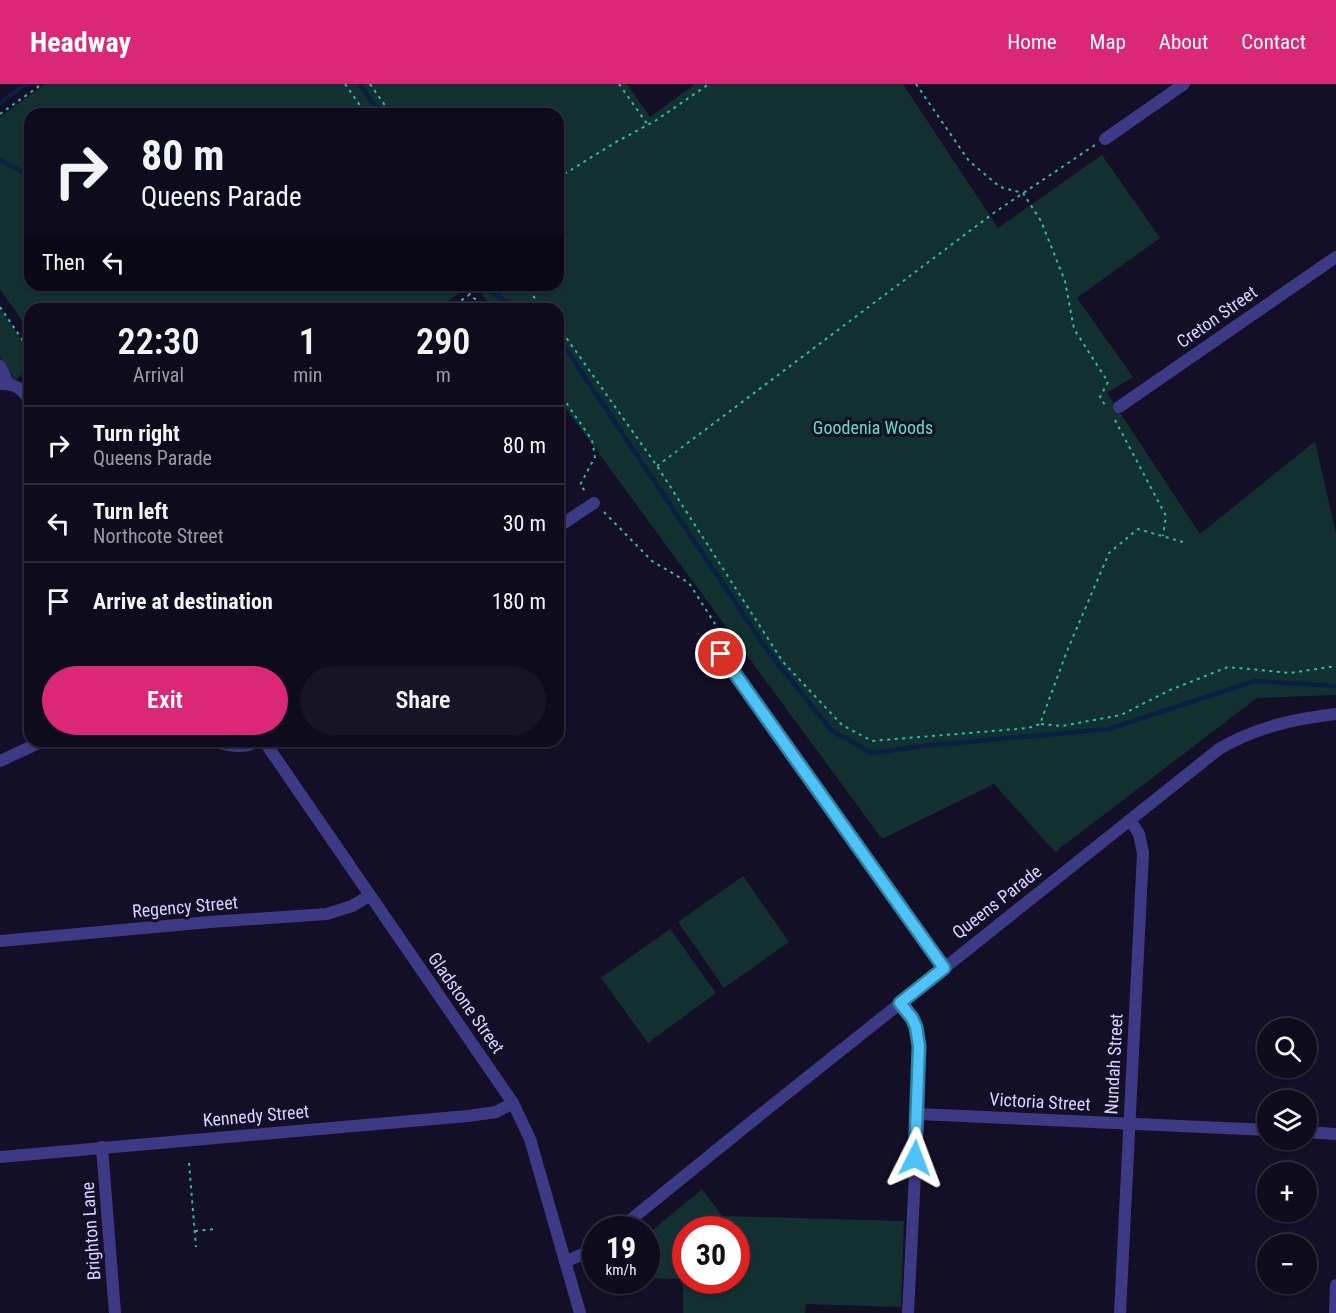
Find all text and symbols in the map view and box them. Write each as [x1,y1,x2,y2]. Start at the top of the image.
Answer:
text: Headway [30,26,131,59]
text: Home [1007,30,1057,54]
text: Map [1090,30,1126,54]
text: About [1159,30,1208,54]
text: Contact [1241,30,1306,54]
text: 80 m [141,131,224,180]
icon: right [42,132,120,210]
text: Queens Parade [141,181,302,213]
icon: left [97,246,130,279]
text: Then [42,250,85,275]
street label: Creton Street [1173,281,1261,352]
text: 22:30 [118,321,200,363]
text: 1 [299,321,317,363]
text: 290 [416,321,470,363]
text: Arrival [133,363,184,387]
text: min [293,363,322,387]
text: m [436,363,451,387]
park label: Goodenia Woods [813,417,933,438]
text: Turn right [93,421,180,446]
icon: right [42,429,75,462]
text: 80 m [503,433,546,458]
text: Queens Parade [93,446,212,470]
text: Turn left [93,499,168,524]
icon: left [42,507,75,540]
text: 30 m [503,511,546,536]
text: Northcote Street [93,524,224,548]
icon: arrive [42,585,75,618]
text: Arrive at destination [93,589,273,614]
text: 180 m [492,589,546,614]
pin [695,628,746,679]
icon: arrive [704,637,737,670]
button: Exit [42,666,288,735]
button: Share [300,666,546,735]
street label: Queens Parade [948,860,1045,943]
street label: Regency Street [131,891,239,922]
street label: Gladstone Street [424,948,509,1057]
street label: Nundah Street [1100,1013,1127,1115]
map controls [1257,1018,1317,1294]
button: search [1257,1018,1317,1078]
street label: Victoria Street [989,1088,1091,1115]
button: layers [1257,1090,1317,1150]
street label: Kennedy Street [202,1100,310,1131]
position arrow [883,1126,947,1190]
button: + [1257,1162,1317,1222]
street label: Brighton Lane [77,1181,104,1281]
speed limit sign: 30 [672,1216,750,1294]
text: 19 [606,1230,636,1265]
button: − [1257,1234,1317,1294]
text: km/h [606,1261,636,1279]

